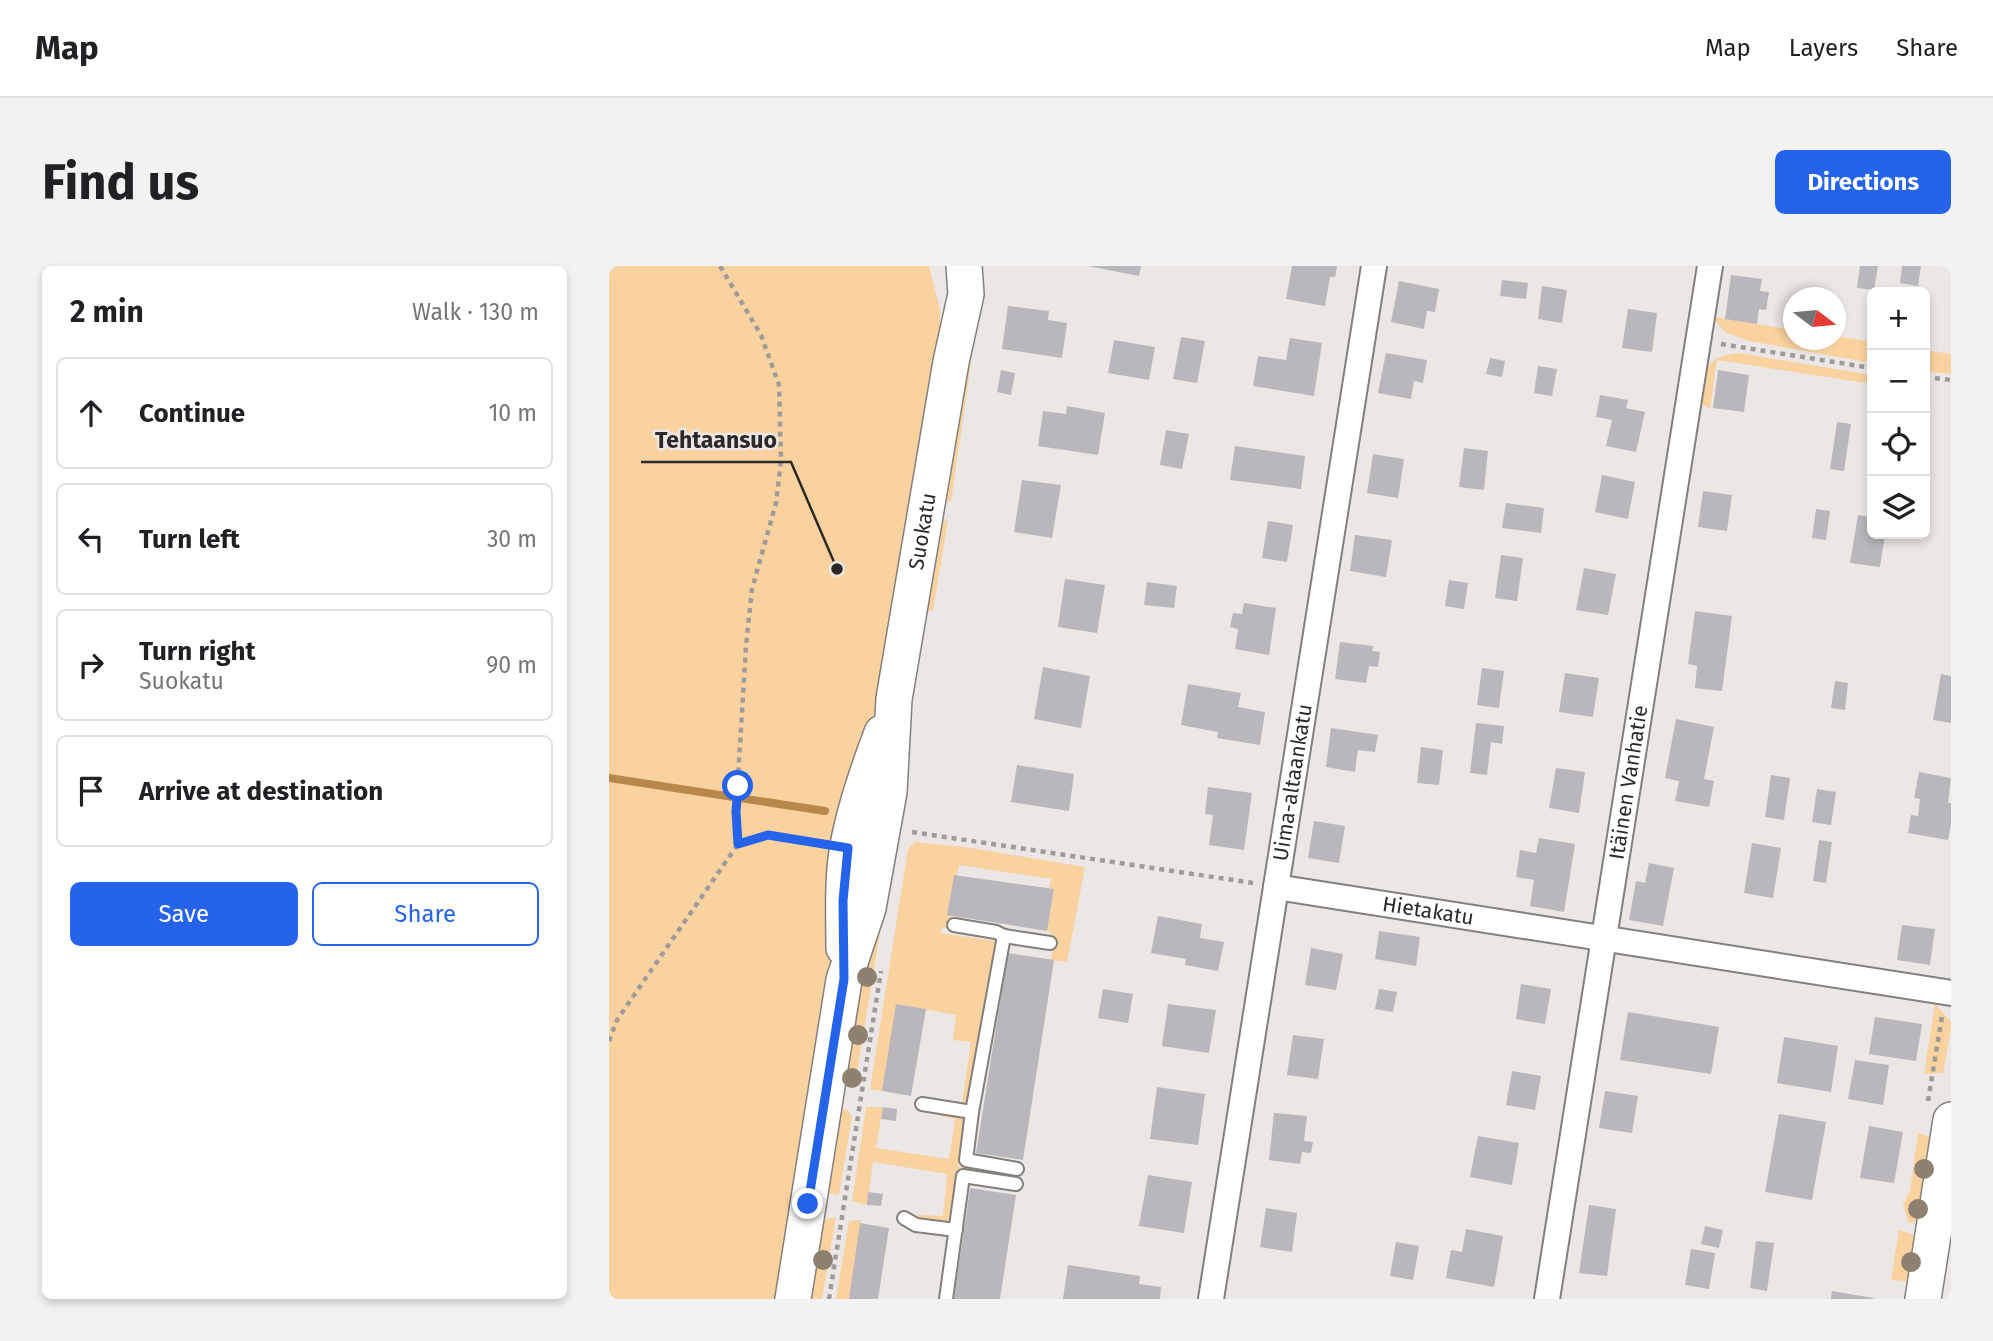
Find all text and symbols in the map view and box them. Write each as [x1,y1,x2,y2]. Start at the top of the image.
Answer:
text: Map [35,28,99,68]
text: Map [1705,34,1751,62]
text: Layers [1789,34,1858,62]
text: Share [1896,34,1958,62]
button: Directions [1775,150,1951,214]
text: Find us [42,153,199,212]
north arrow [1783,287,1846,350]
map controls [1867,287,1930,539]
button: + [1867,287,1930,350]
text: 2 min [70,294,144,330]
text: Walk · 130 m [412,298,539,326]
button: − [1867,350,1930,413]
icon: ahead [72,394,110,432]
text: Continue [139,398,245,429]
text: 10 m [488,399,537,427]
button: locate [1867,413,1930,476]
callout: Tehtaansuo [641,418,791,462]
text: Tehtaansuo [655,426,777,454]
button: layers [1867,476,1930,539]
street label: Suokatu [903,491,942,572]
icon: left [72,520,110,558]
text: Turn left [139,524,240,555]
text: 30 m [487,525,537,553]
text: Turn right [139,636,256,667]
icon: right [72,646,110,684]
text: 90 m [486,651,537,679]
text: Suokatu [139,667,224,695]
street label: Uima-altaankatu [1267,702,1318,863]
street label: Itäinen Vanhatie [1604,703,1654,861]
route start [722,770,753,801]
icon: arrive [72,772,110,810]
text: Arrive at destination [139,776,383,807]
button: Save [70,882,298,946]
button: Share [312,882,539,946]
street label: Hietakatu [1381,891,1476,931]
route end [792,1188,823,1219]

